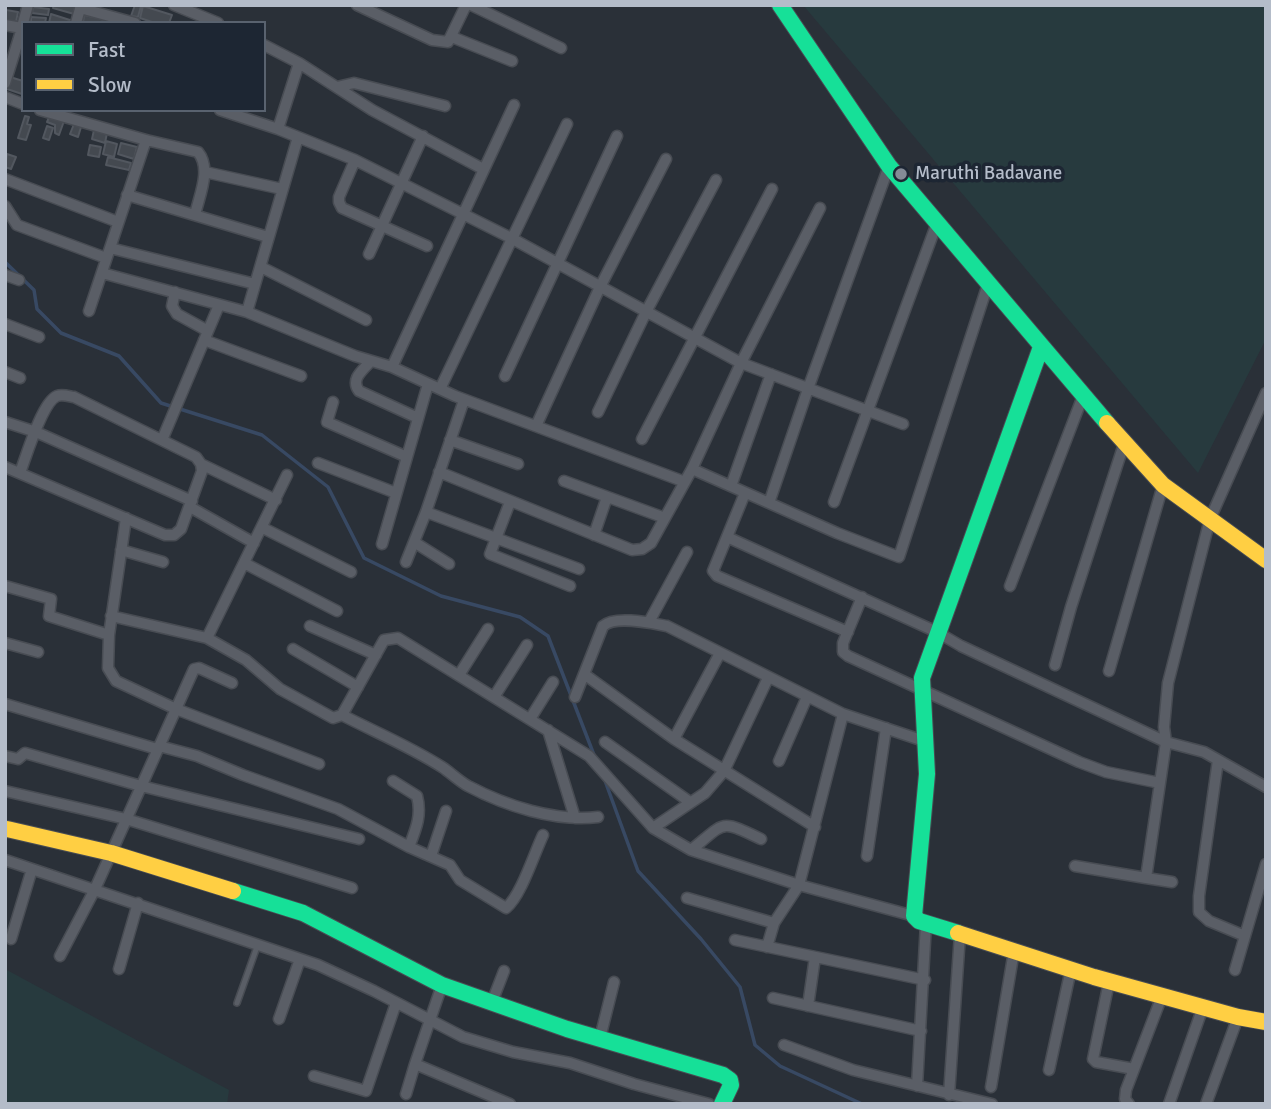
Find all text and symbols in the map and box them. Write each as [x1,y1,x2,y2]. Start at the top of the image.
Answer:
legend [21,21,266,112]
text: Fast [88,37,125,63]
text: Slow [88,72,132,98]
place label: Maruthi Badavane [915,163,1062,185]
marker: Maruthi Badavane [893,166,909,182]

